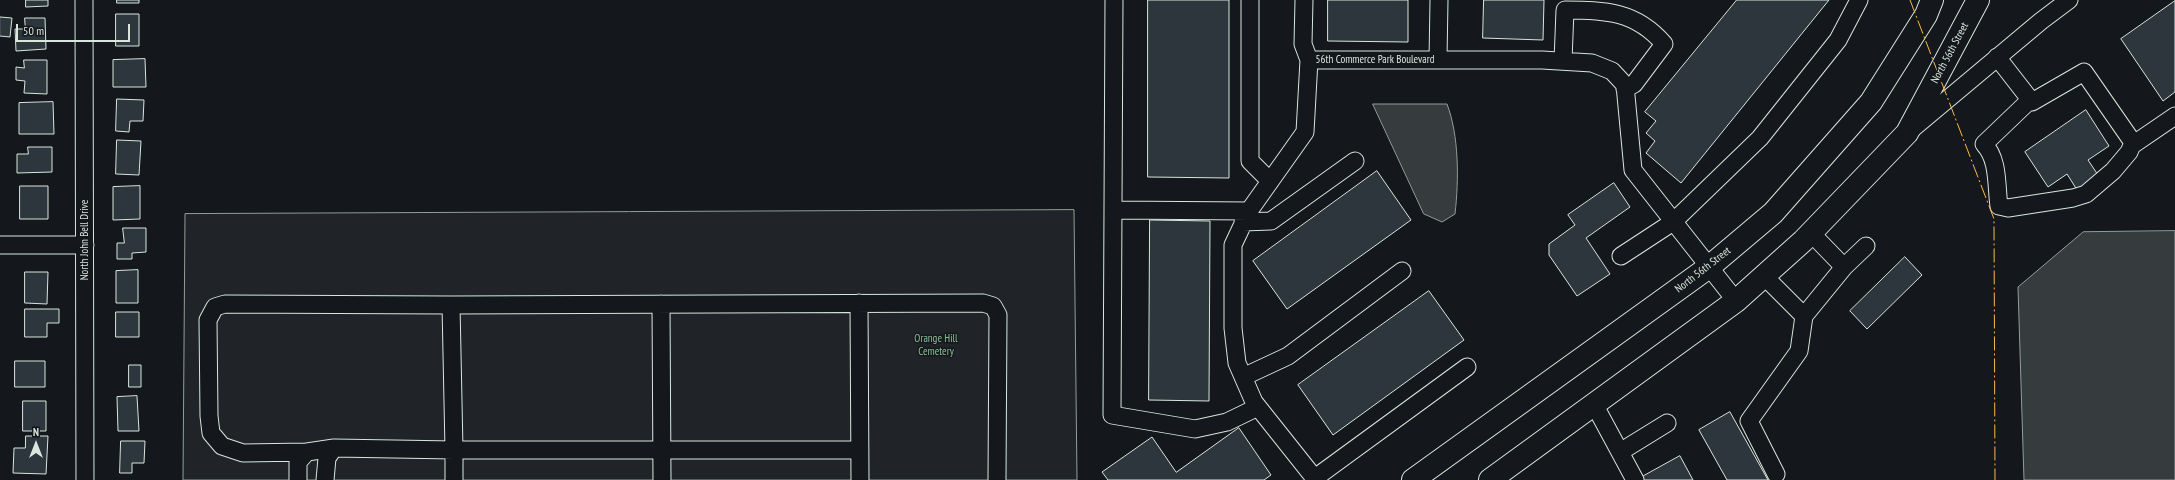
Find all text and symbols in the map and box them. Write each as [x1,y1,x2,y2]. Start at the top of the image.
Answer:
scale bar [18,16,132,42]
street label: North 56th Street [1928,20,1972,86]
text: 50 m [23,23,44,38]
street label: 56th Commerce Park Boulevard [1316,53,1434,67]
street label: North John Bell Drive [78,200,92,280]
street label: North 56th Street [1673,244,1733,296]
park label: Orange Hill Cemetery [914,332,958,358]
north arrow [16,424,56,464]
text: N [33,425,39,439]

